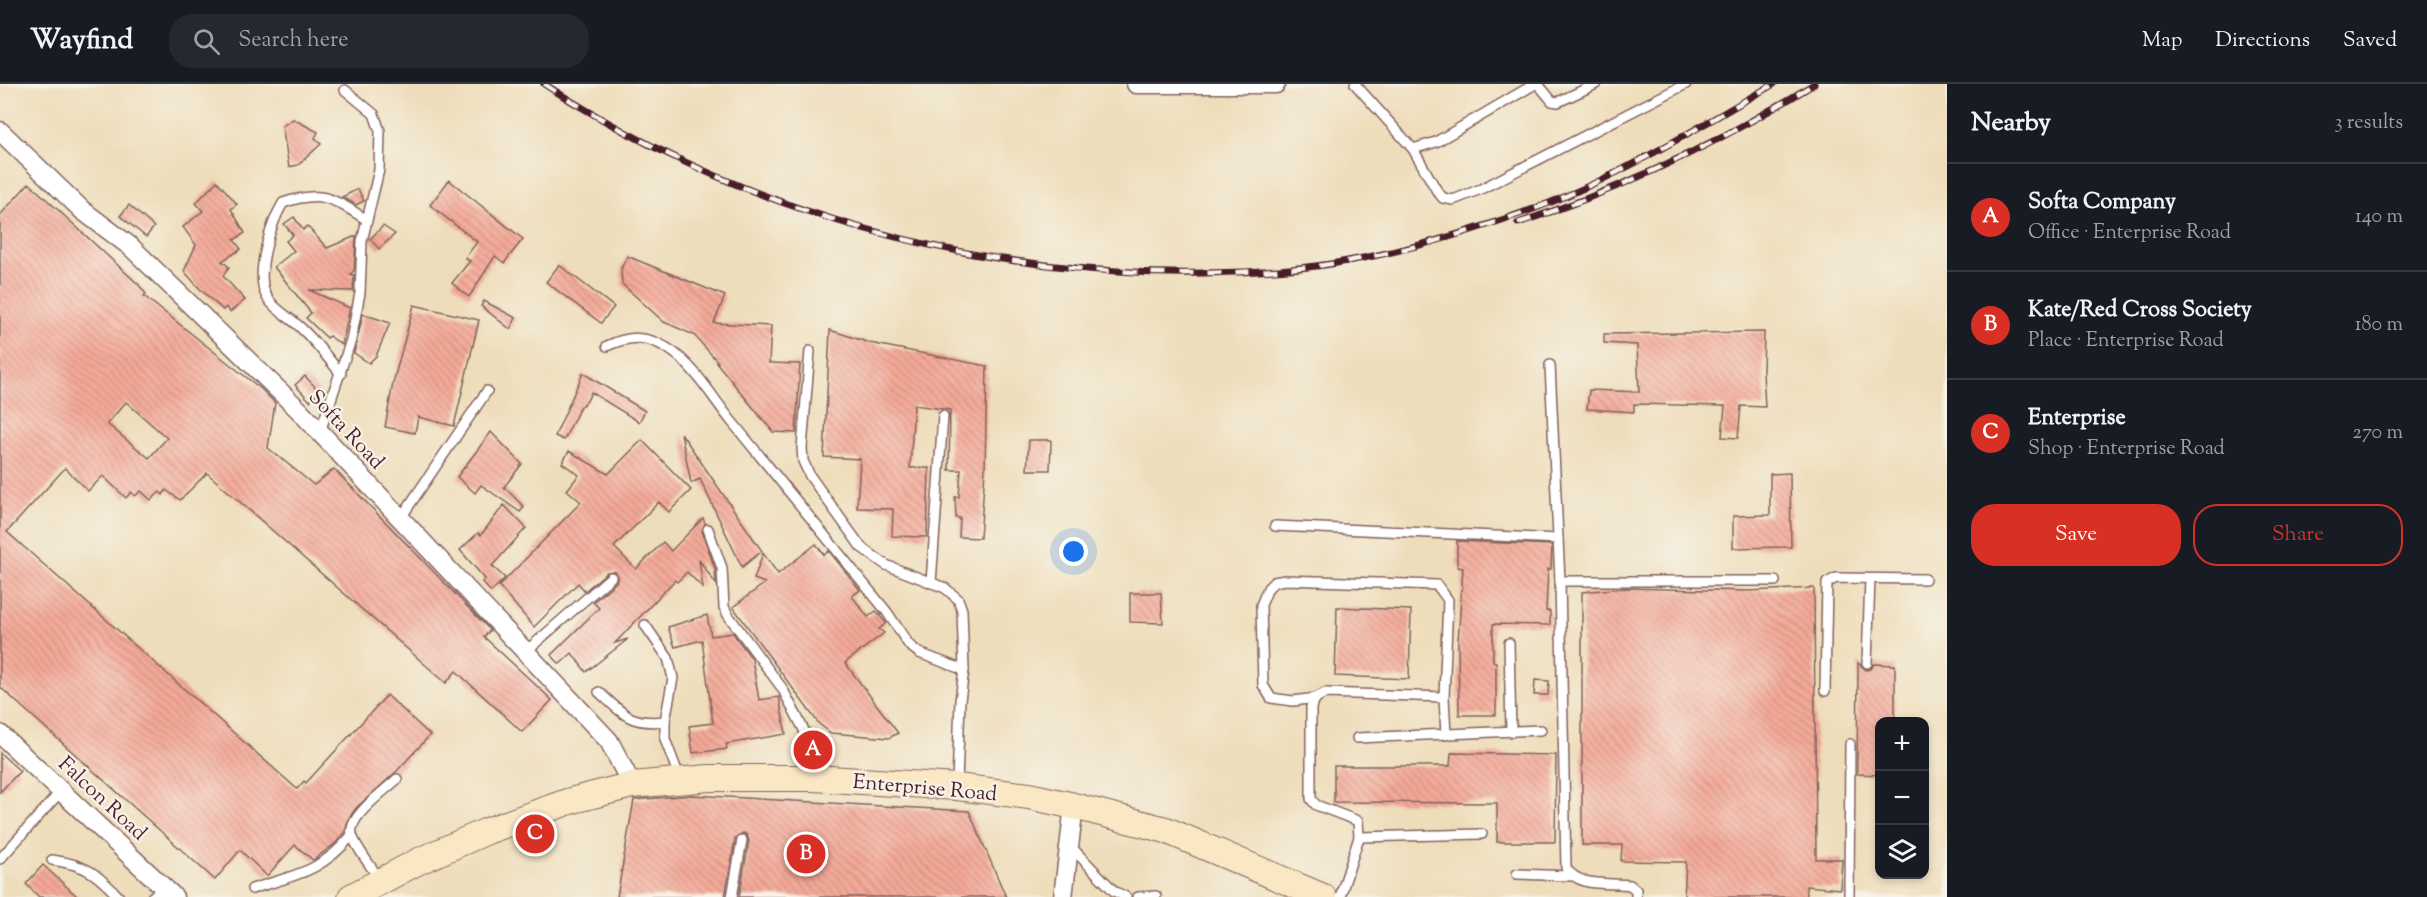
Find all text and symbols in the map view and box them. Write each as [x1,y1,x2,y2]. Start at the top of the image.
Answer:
search box [169,14,589,68]
text: Wayfind [30,21,133,61]
icon: search [190,25,223,58]
text: Search here [238,25,349,57]
text: Map [2142,26,2182,56]
text: Directions [2215,26,2310,56]
text: Saved [2343,26,2397,56]
text: Nearby [1971,105,2051,142]
text: 3 results [2334,109,2403,138]
text: Softa Company [2028,187,2176,219]
text: A [1982,203,1999,232]
text: 140 m [2355,203,2403,232]
text: Office · Enterprise Road [2028,219,2231,248]
text: Kate/Red Cross Society [2028,295,2252,327]
text: B [1984,311,1997,340]
text: 180 m [2355,311,2403,340]
text: Place · Enterprise Road [2028,327,2224,356]
street label: Softa Road [301,384,391,477]
text: Enterprise [2028,403,2126,435]
text: C [1982,419,1999,448]
text: 270 m [2353,419,2403,448]
text: Shop · Enterprise Road [2028,435,2225,464]
button: Save [1971,504,2181,566]
button: Share [2193,504,2403,566]
your location [1059,537,1088,566]
map controls [1875,717,1929,879]
button: + [1875,717,1929,771]
pin: A [794,728,832,772]
street label: Falcon Road [51,750,153,849]
street label: Enterprise Road [851,768,998,810]
button: − [1875,771,1929,825]
pin: C [516,812,554,856]
button: layers [1875,825,1929,879]
pin: B [786,832,826,876]

